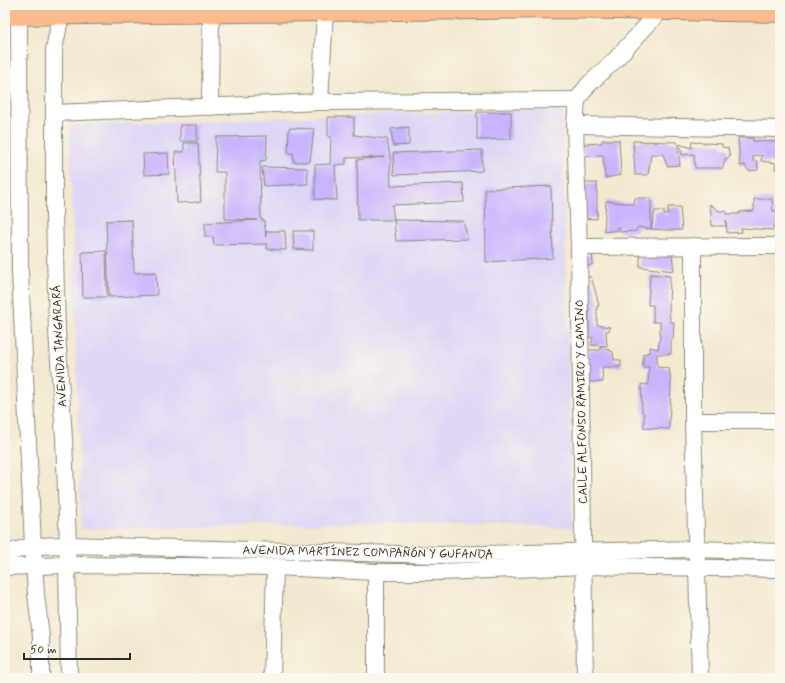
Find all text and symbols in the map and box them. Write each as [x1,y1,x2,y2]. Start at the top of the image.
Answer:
street label: AVENIDA TANGARARÁ [49,284,71,408]
street label: CALLE ALFONSO RAMIRO Y CAMINO [572,300,592,504]
street label: AVENIDA MARTÍNEZ COMPAÑÓN Y GUFANDA [242,543,494,563]
scale bar [24,635,130,661]
text: 50 m [30,642,57,658]

